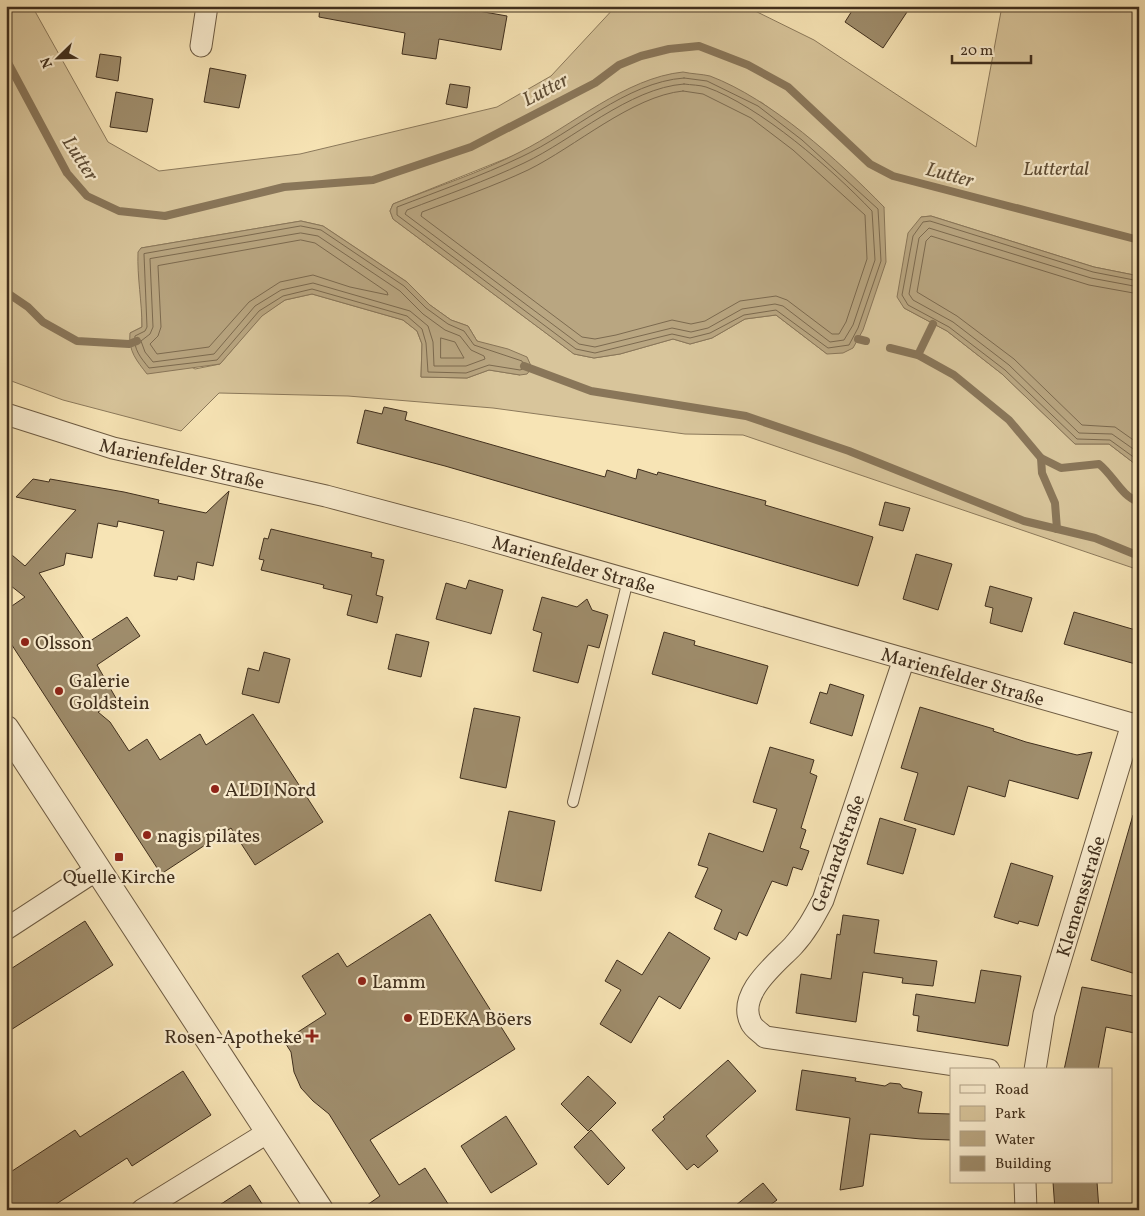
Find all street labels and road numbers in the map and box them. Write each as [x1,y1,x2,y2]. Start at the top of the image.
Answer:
street label: Marienfelder Straße [96,433,267,497]
street label: Marienfelder Straße [489,530,658,602]
street label: Marienfelder Straße [878,642,1047,714]
street label: Gerhardstraße [806,791,872,916]
street label: Klemensstraße [1051,833,1113,960]

